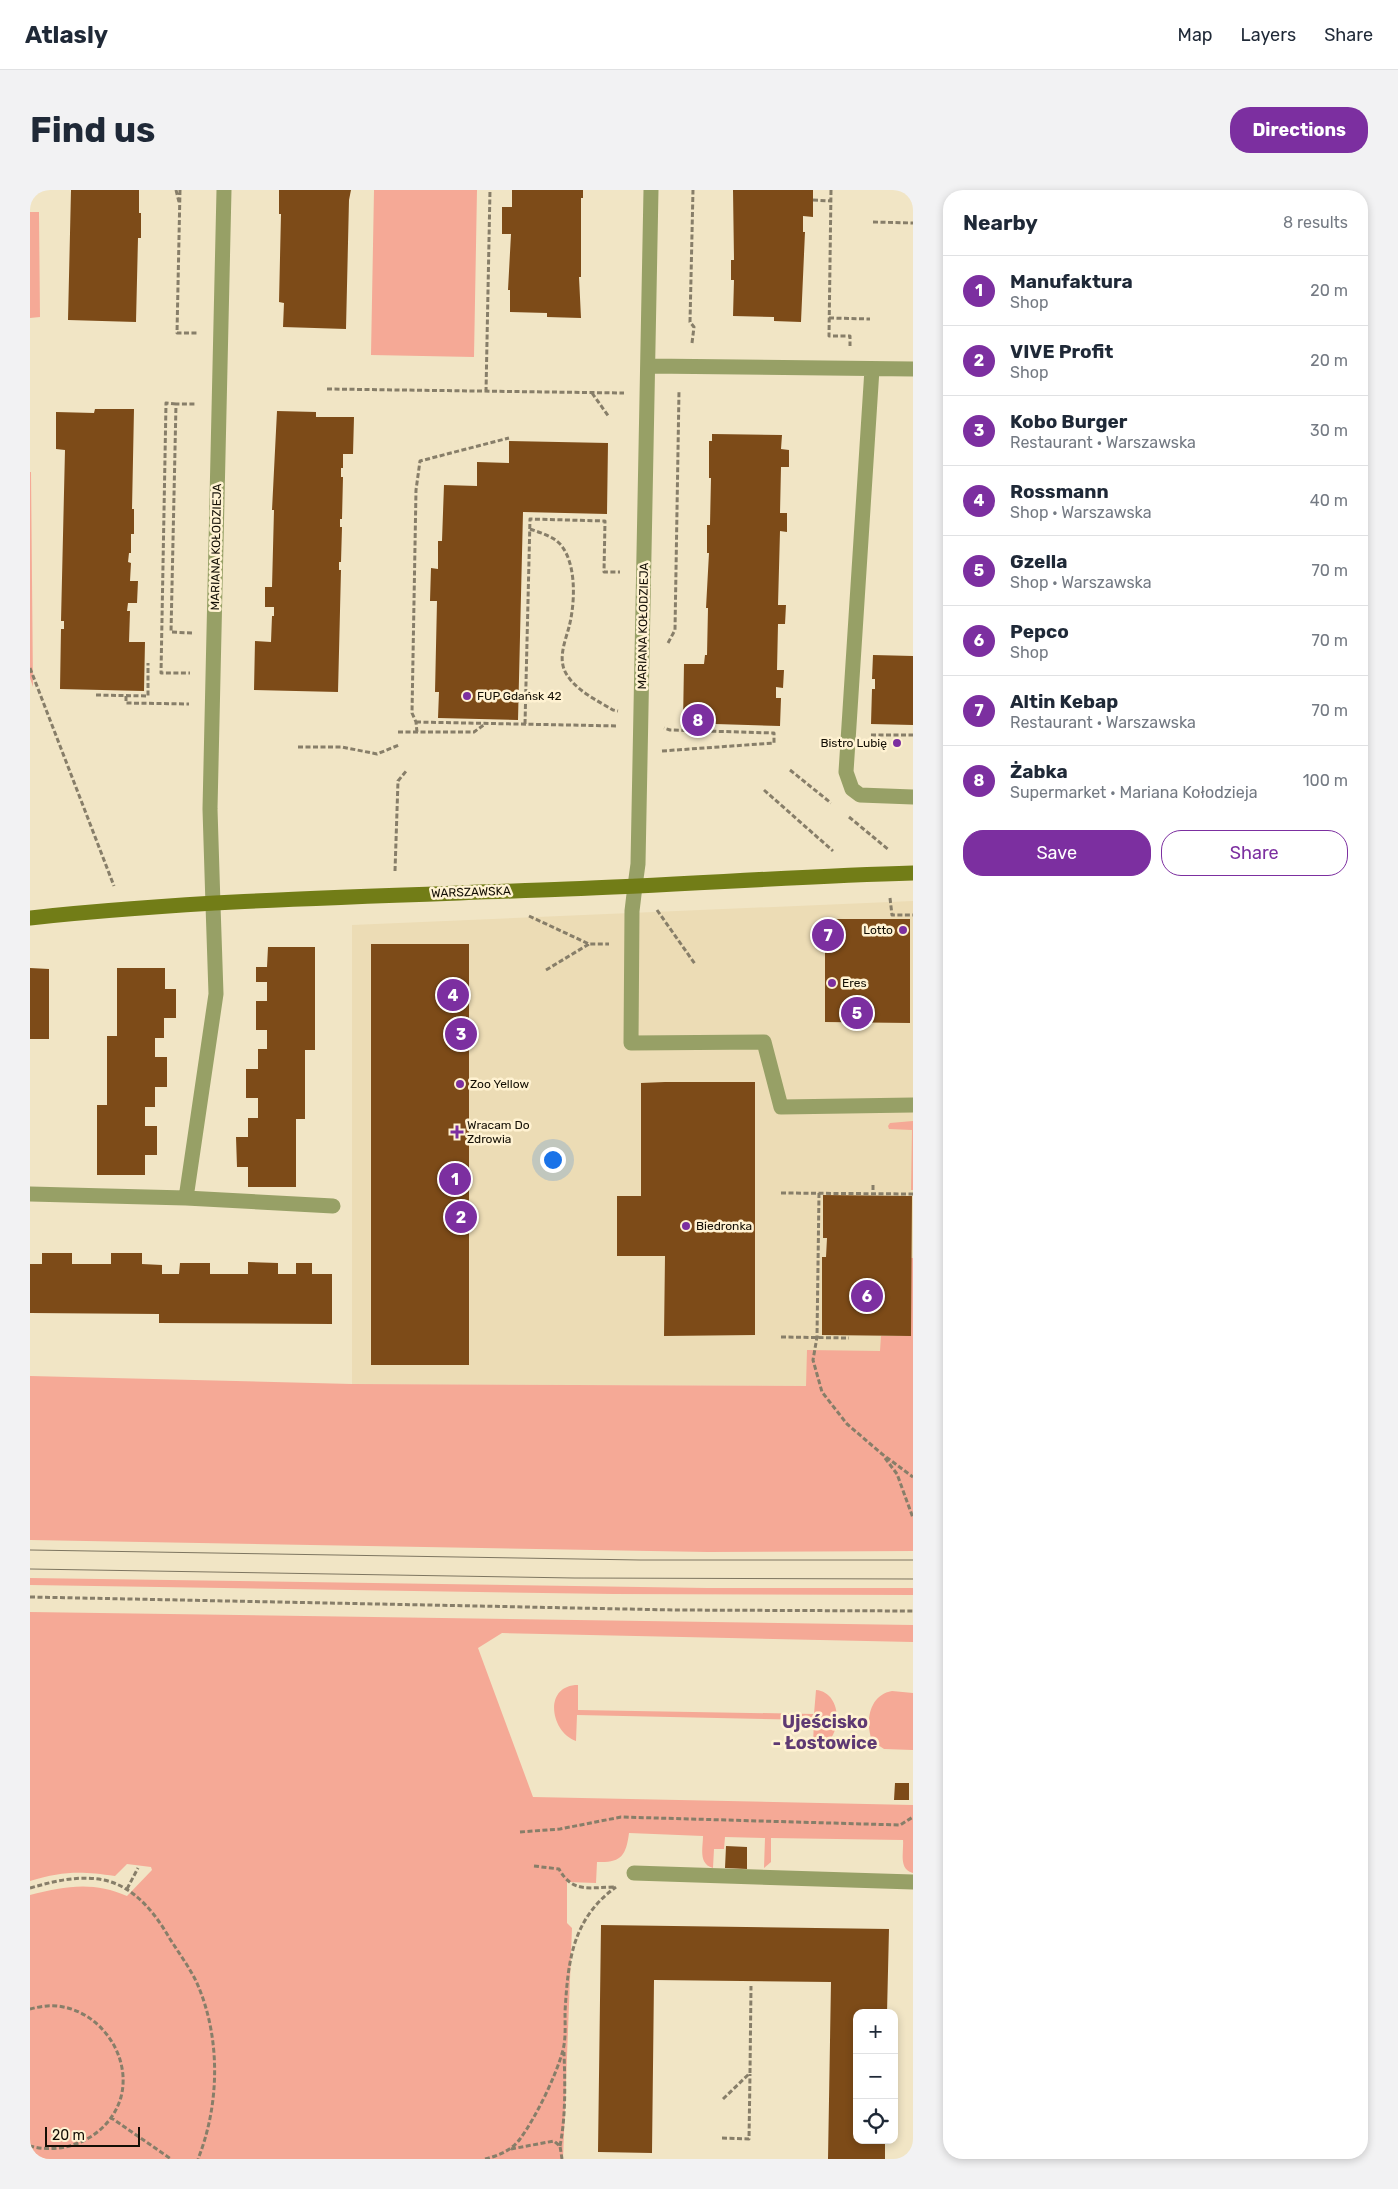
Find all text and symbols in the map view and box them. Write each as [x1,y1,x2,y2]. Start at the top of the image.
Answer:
text: Atlasly [25,21,108,49]
text: Map [1178,24,1213,46]
text: Layers [1241,24,1296,46]
text: Share [1324,24,1373,46]
button: Directions [1230,107,1368,153]
text: Find us [30,109,155,151]
text: Nearby [963,210,1038,235]
text: 8 results [1283,213,1348,232]
text: Manufaktura [1010,270,1133,293]
text: 1 [975,281,983,300]
text: 20 m [1310,281,1348,300]
text: Shop [1010,293,1048,312]
text: VIVE Profit [1010,340,1113,363]
text: 2 [974,351,984,370]
text: 20 m [1310,351,1348,370]
text: Shop [1010,363,1048,382]
text: Kobo Burger [1010,410,1127,433]
text: 3 [974,421,984,440]
text: 30 m [1310,421,1348,440]
text: Restaurant · Warszawska [1010,433,1196,452]
text: Rossmann [1010,480,1109,503]
street label: MARIANA KOŁODZIEJA [208,483,224,611]
text: 4 [974,491,984,510]
text: 40 m [1310,491,1348,510]
text: Shop · Warszawska [1010,503,1151,522]
text: Gzella [1010,550,1067,573]
text: 5 [974,561,984,580]
text: 70 m [1311,561,1348,580]
street label: MARIANA KOŁODZIEJA [635,562,651,690]
text: Shop · Warszawska [1010,573,1151,592]
text: Pepco [1010,620,1069,643]
text: 6 [974,631,984,650]
text: 70 m [1311,631,1348,650]
text: Shop [1010,643,1048,662]
place label: FUP Gdańsk 42 [477,689,562,703]
marker: FUP Gdańsk 42 [461,690,473,702]
text: Altin Kebap [1010,690,1118,713]
pin: 8 [682,701,714,739]
text: 7 [974,701,984,720]
text: 70 m [1311,701,1348,720]
text: Restaurant · Warszawska [1010,713,1196,732]
place label: Bistro Lubię [820,736,887,750]
marker: Bistro Lubię [891,737,903,749]
text: Żabka [1010,760,1068,783]
text: 8 [974,771,984,790]
text: 100 m [1303,771,1348,790]
text: Supermarket · Mariana Kołodzieja [1010,783,1258,802]
button: Save [963,830,1151,876]
button: Share [1161,830,1348,876]
street label: WARSZAWSKA [431,884,511,900]
pin: 7 [812,916,844,954]
place label: Lotto [863,923,893,937]
marker: Lotto [897,924,909,936]
pin: 4 [437,976,469,1014]
place label: Eres [842,976,867,990]
marker: Eres [826,977,838,989]
pin: 5 [841,994,873,1032]
pin: 3 [445,1015,477,1053]
place label: Zoo Yellow [470,1077,529,1091]
marker: Zoo Yellow [454,1078,466,1090]
place label: Wracam Do Zdrowia [467,1118,530,1146]
marker: Wracam Do Zdrowia [451,1126,463,1138]
your location [540,1147,566,1173]
pin: 1 [439,1160,471,1198]
pin: 2 [445,1198,477,1236]
place label: Biedronka [696,1219,752,1233]
marker: Biedronka [680,1220,692,1232]
pin: 6 [851,1277,883,1315]
district label: Ujeścisko - Łostowice [773,1711,878,1754]
map controls [853,2009,898,2144]
button: + [853,2009,898,2054]
button: − [853,2054,898,2099]
button: locate [853,2099,898,2144]
scale bar [45,2124,140,2147]
text: 20 m [52,2127,85,2144]

